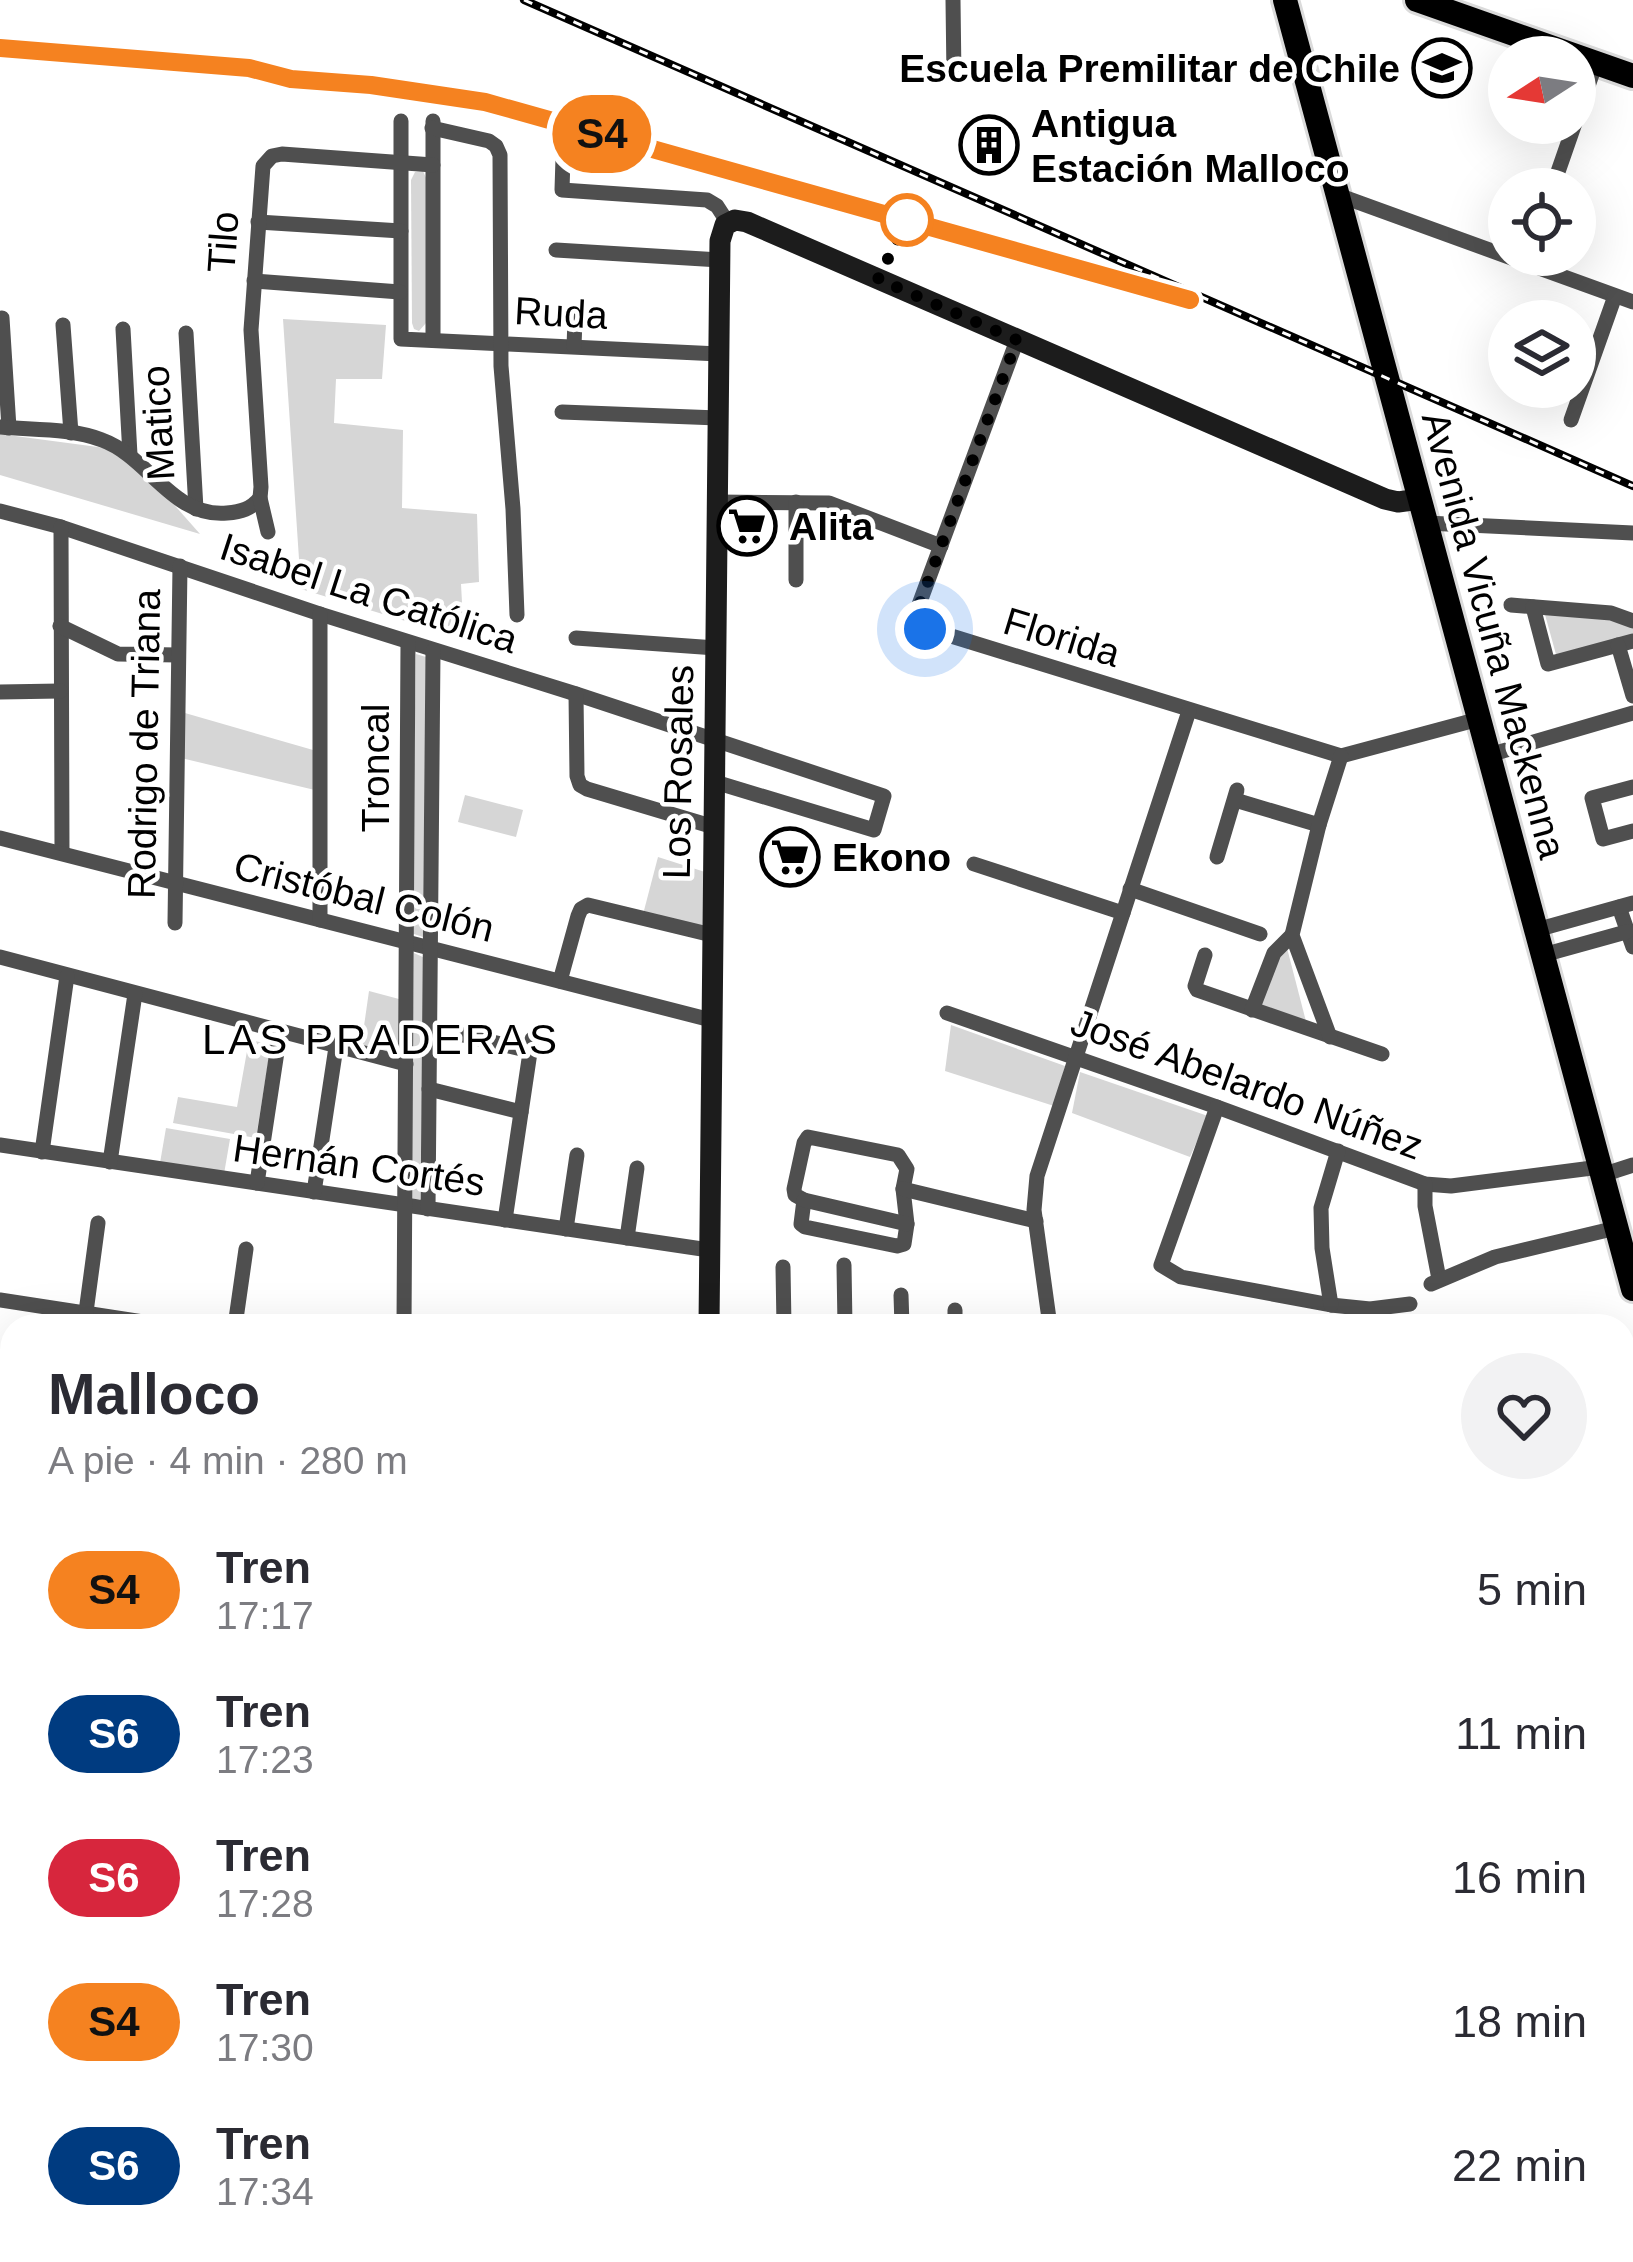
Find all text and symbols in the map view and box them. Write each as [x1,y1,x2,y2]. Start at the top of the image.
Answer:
north arrow [1488,36,1596,144]
map controls [1488,36,1596,408]
school or university icon: Escuela Premilitar de Chile [1411,37,1473,99]
place label: Escuela Premilitar de Chile [899,47,1400,90]
line badge: S4 [548,95,656,173]
place label: Antigua Estación Malloco [1031,102,1350,190]
text: S4 [576,110,628,157]
building icon: Antigua Estación Malloco [958,114,1020,176]
button: locate [1488,168,1596,276]
unlabelled marker [882,195,932,245]
street label: Tilo [199,210,247,274]
street label: Ruda [513,289,609,337]
button: layers [1488,300,1596,408]
street label: Matico [134,365,182,481]
street label: Avenida Vicuña Mackenna [1414,407,1574,863]
supermarket icon: Alita [716,495,778,557]
place label: Alita [789,505,874,548]
street label: Isabel La Católica [215,525,523,661]
street label: Rodrigo de Triana [120,588,168,899]
your location [895,599,955,659]
street label: Florida [999,599,1126,675]
street label: Los Rosales [655,664,701,880]
street label: Troncal [354,704,397,832]
supermarket icon: Ekono [759,826,821,888]
place label: Ekono [832,836,951,879]
street label: Cristóbal Colón [229,844,499,950]
street label: José Abelardo Núñez [1065,1000,1429,1168]
district label: LAS PRADERAS [202,1016,560,1063]
street label: Hernán Cortés [230,1126,488,1204]
button: heart [1461,1353,1587,1479]
text: Malloco [48,1362,260,1426]
text: A pie · 4 min · 280 m [48,1439,408,1482]
text: Tren [216,1542,311,1593]
text: 5 min [1477,1564,1587,1615]
text: S4 [88,1566,140,1613]
text: 17:17 [216,1594,314,1637]
text: Tren [216,1686,311,1737]
text: 11 min [1455,1708,1587,1759]
text: S6 [88,1710,140,1757]
text: 17:23 [216,1738,314,1781]
text: Tren [216,1830,311,1881]
text: 16 min [1452,1852,1587,1903]
text: S6 [88,1854,140,1901]
text: 17:28 [216,1882,314,1925]
text: Tren [216,1974,311,2025]
text: 18 min [1452,1996,1587,2047]
text: S4 [88,1998,140,2045]
text: 17:30 [216,2026,314,2069]
text: Tren [216,2118,311,2169]
text: 22 min [1452,2140,1587,2191]
text: S6 [88,2142,140,2189]
text: 17:34 [216,2170,314,2213]

